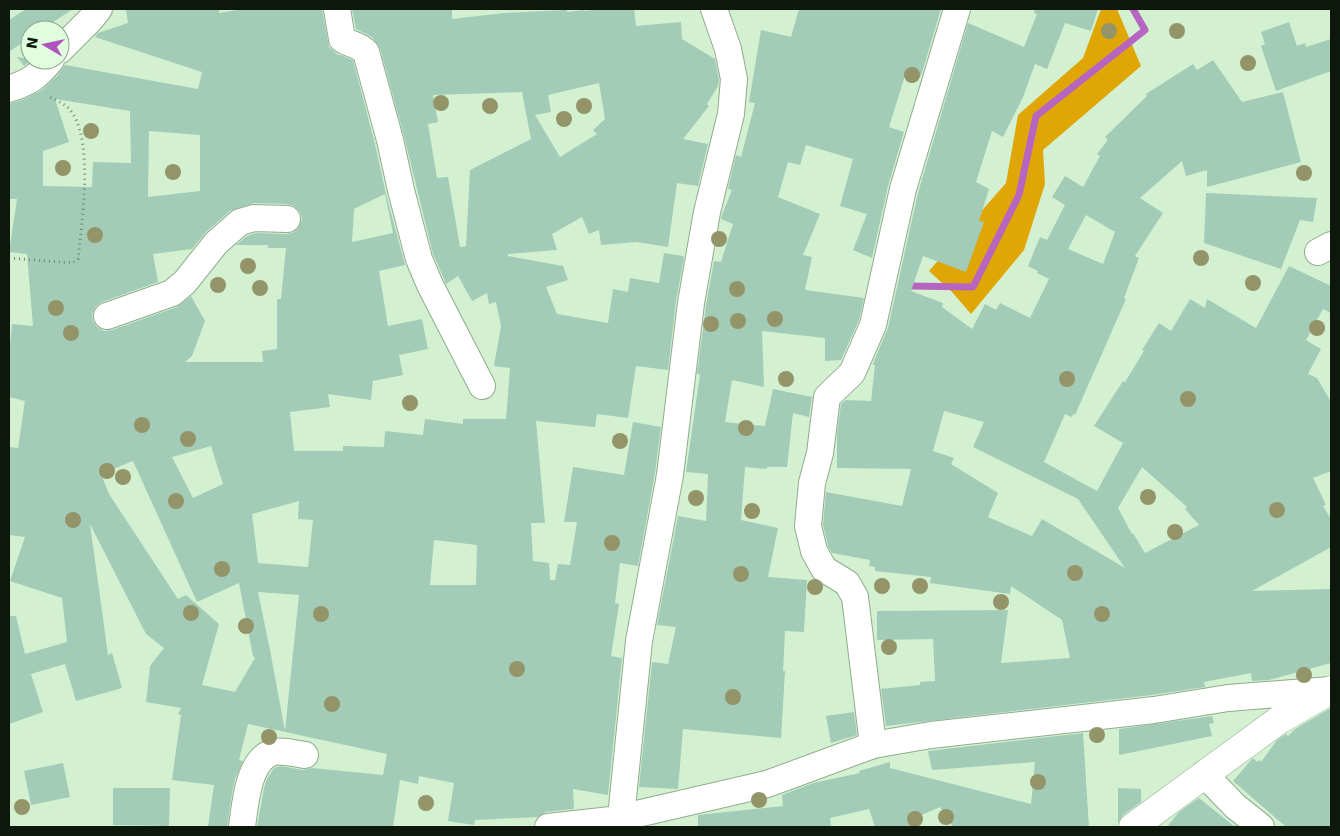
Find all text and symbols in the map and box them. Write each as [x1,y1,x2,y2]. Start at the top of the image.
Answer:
north arrow [20,20,70,70]
text: N [23,36,41,50]

